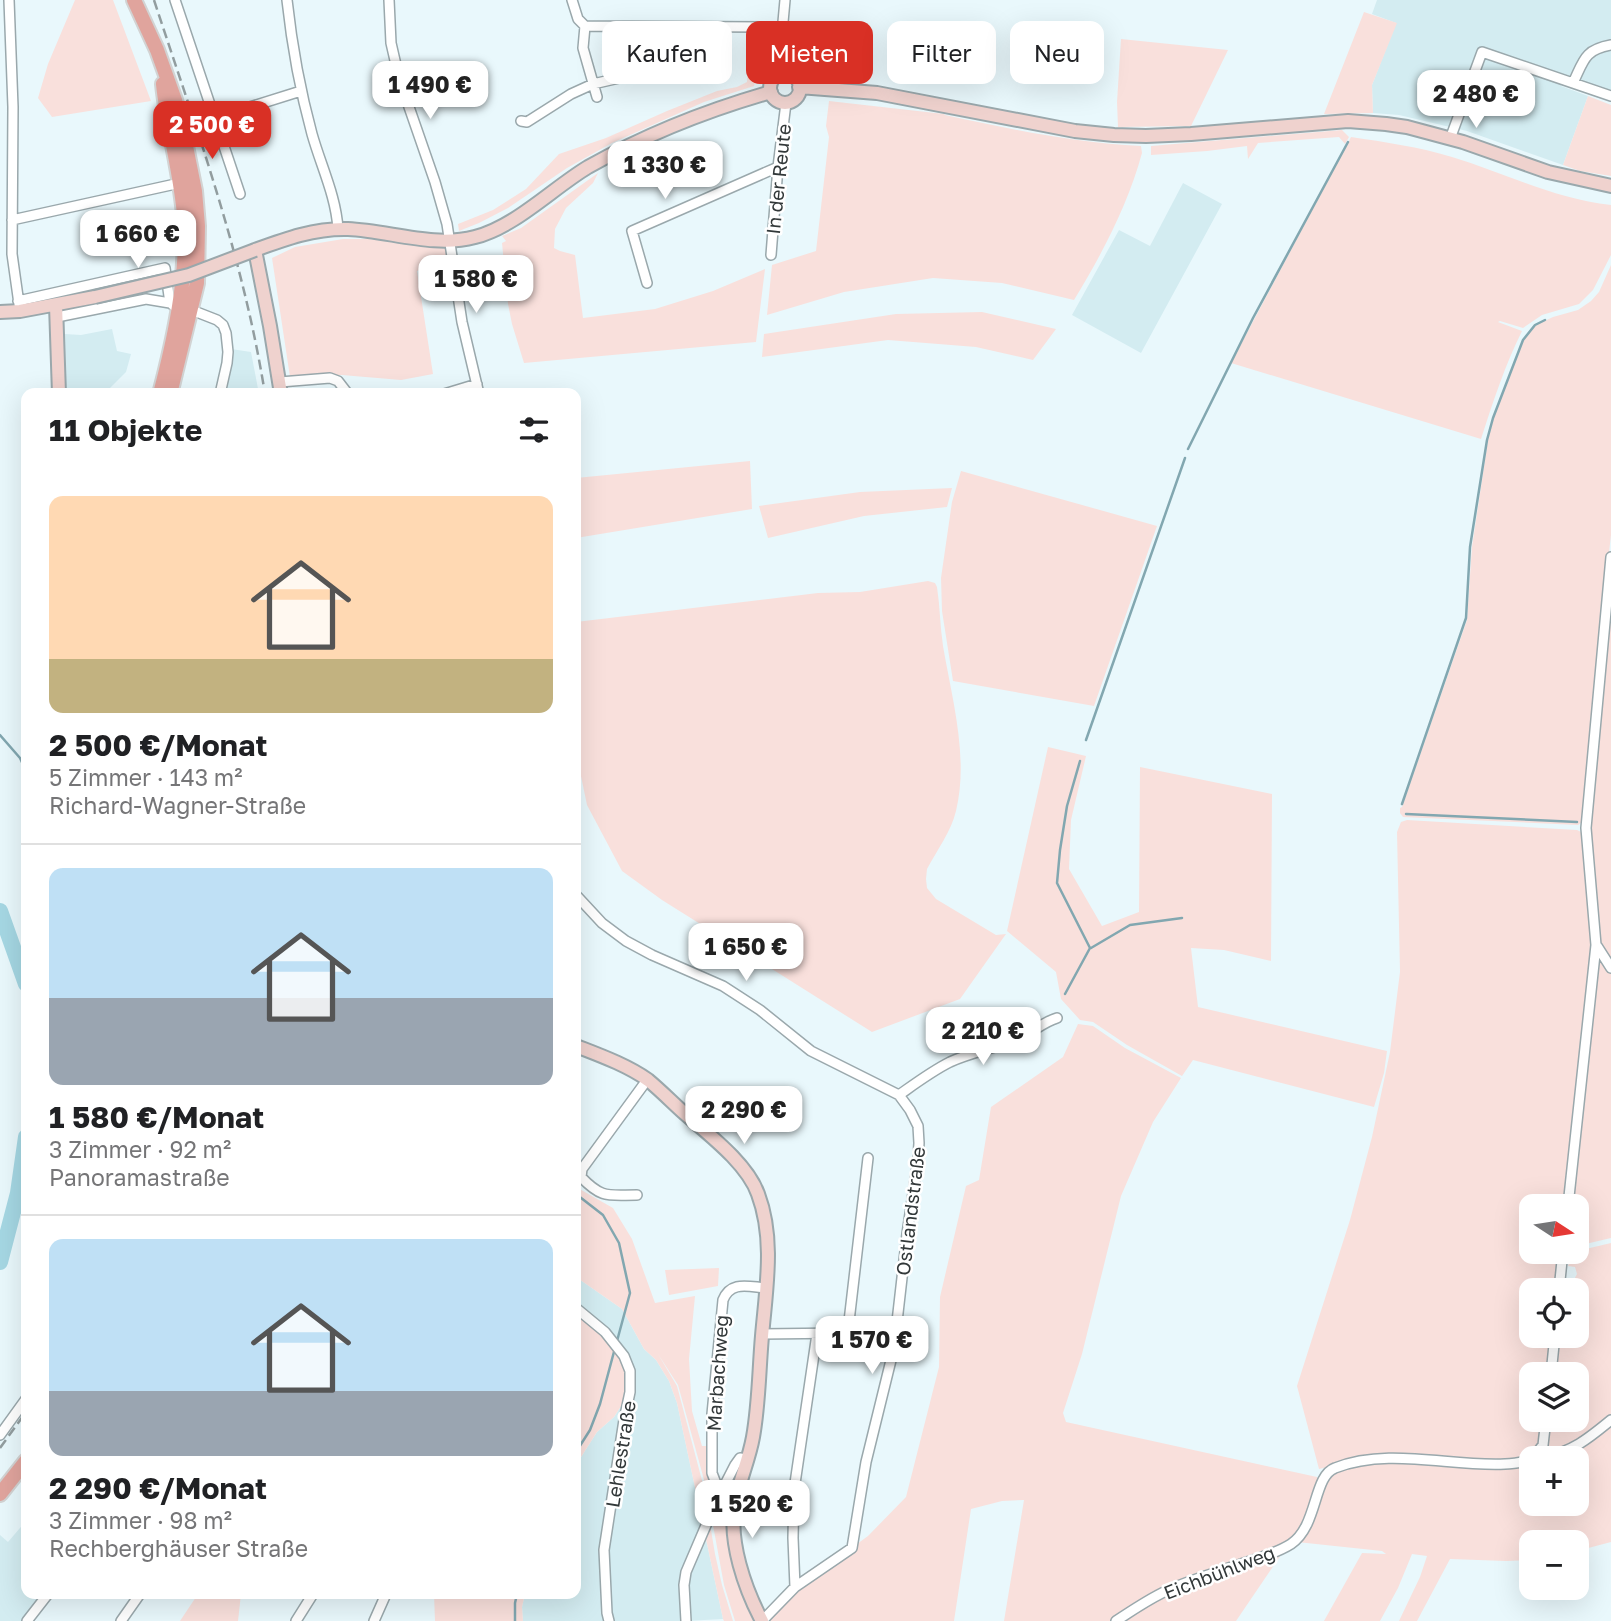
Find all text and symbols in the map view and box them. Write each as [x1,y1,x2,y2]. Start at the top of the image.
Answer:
chip: Kaufen [602,21,732,84]
chip: Mieten [746,21,873,84]
chip: Filter [887,21,996,84]
chip: Neu [1010,21,1104,84]
pin: 1 490 € [365,61,495,121]
text: 1 490 € [388,70,472,98]
pin: 2 480 € [1411,71,1541,130]
text: 2 480 € [1433,79,1519,107]
pin: 2 500 € [147,102,277,161]
text: 2 500 € [169,110,255,138]
street label: In der Reute [761,123,795,235]
pin: 1 330 € [600,142,730,201]
text: 1 330 € [624,150,706,178]
pin: 1 660 € [73,210,203,270]
text: 1 660 € [96,219,180,247]
pin: 1 580 € [411,256,541,315]
text: 1 580 € [434,264,518,292]
icon: filters [515,411,553,449]
text: 11 Objekte [49,412,202,448]
icon: home [238,542,364,668]
text: 2 500 €/Monat [49,727,267,763]
text: 5 Zimmer · 143 m² [49,763,243,791]
text: Richard-Wagner-Straße [49,791,306,819]
icon: home [238,914,364,1040]
pin: 1 650 € [681,923,811,983]
text: 1 650 € [704,932,788,960]
pin: 2 210 € [918,1007,1048,1067]
text: 2 210 € [942,1016,1024,1044]
pin: 2 290 € [679,1086,809,1146]
text: 2 290 € [701,1095,787,1123]
text: 1 580 €/Monat [49,1099,264,1135]
text: 3 Zimmer · 92 m² [49,1135,231,1163]
street label: Ostlandstraße [891,1145,929,1277]
text: Panoramastraße [49,1163,230,1191]
north arrow [1519,1194,1589,1264]
map controls [1519,1194,1589,1600]
button: locate [1519,1278,1589,1348]
icon: home [238,1285,364,1411]
street label: Marbachweg [701,1314,733,1432]
pin: 1 570 € [807,1316,937,1376]
text: 1 570 € [831,1325,913,1353]
button: layers [1519,1362,1589,1432]
street label: Lehlestraße [600,1399,640,1509]
button: + [1519,1446,1589,1516]
text: 2 290 €/Monat [49,1470,267,1506]
pin: 1 520 € [687,1480,817,1540]
text: 1 520 € [711,1489,793,1517]
text: 3 Zimmer · 98 m² [49,1506,232,1534]
button: − [1519,1530,1589,1600]
text: Rechberghäuser Straße [49,1534,308,1562]
street label: Eichbühlweg [1160,1540,1278,1604]

